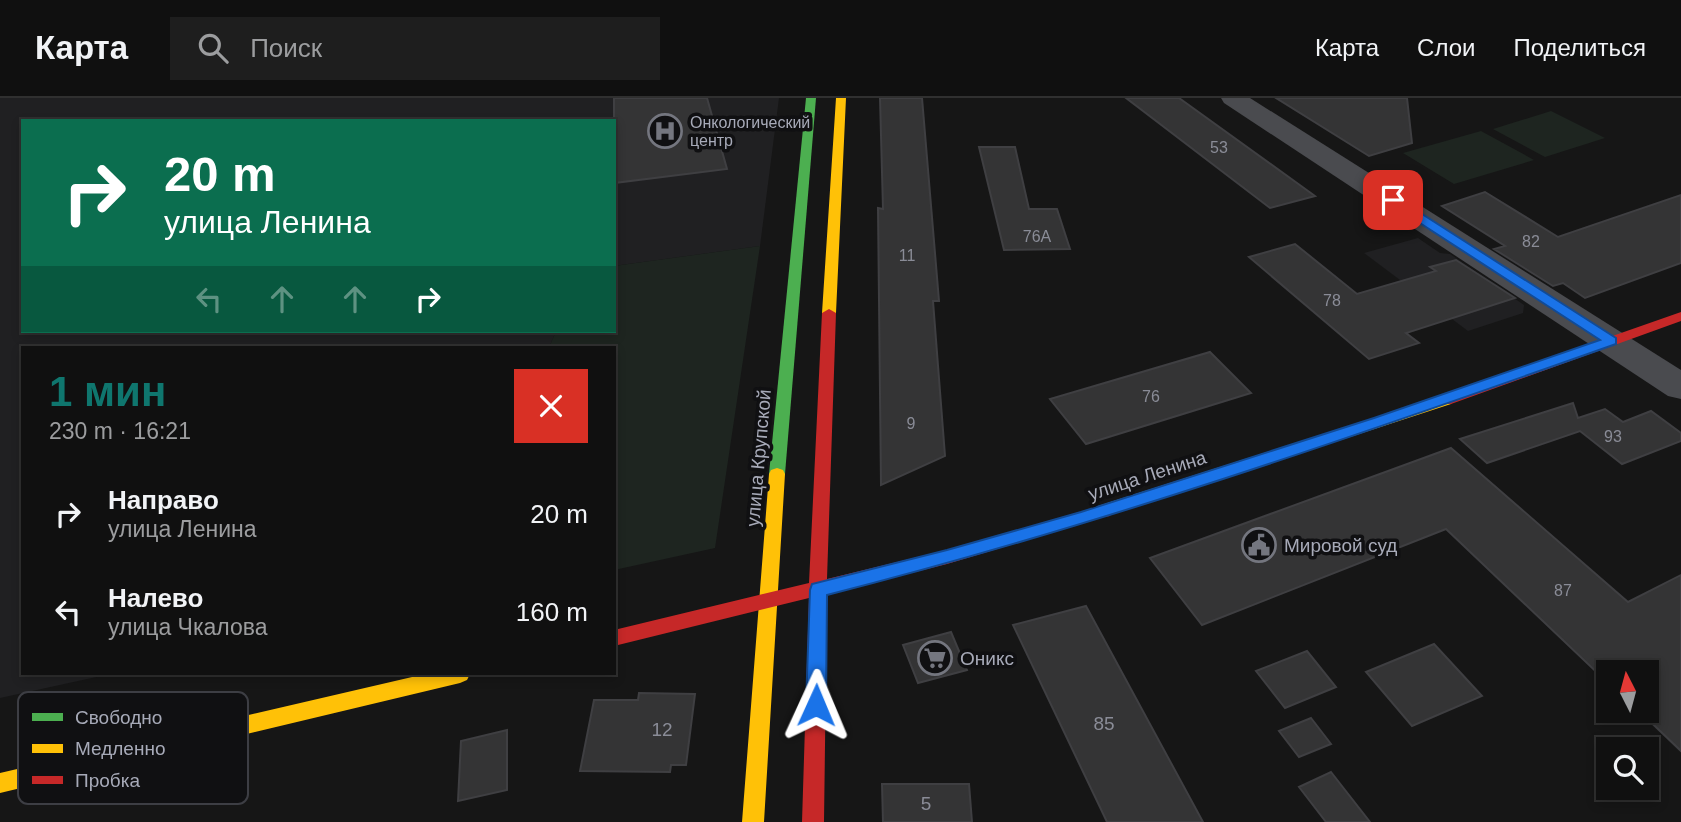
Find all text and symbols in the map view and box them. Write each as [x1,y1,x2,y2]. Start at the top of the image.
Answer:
search box [170,17,660,80]
text: Карта [35,29,128,66]
icon: search [194,29,232,67]
text: Поиск [250,33,322,63]
text: Карта [1315,34,1379,61]
text: Слои [1417,34,1475,61]
text: Поделиться [1513,34,1646,61]
hospital icon: Онкологический центр [646,112,684,150]
place label: Онкологический центр [690,114,810,149]
house number: 53 [1210,139,1228,156]
icon: right [49,147,140,238]
text: 20 m [164,147,276,201]
pin [1363,170,1423,230]
icon: arrive [1374,181,1412,219]
text: улица Ленина [164,204,371,240]
house number: 76А [1023,228,1052,245]
house number: 82 [1522,233,1540,250]
house number: 11 [899,247,915,264]
icon: left [190,280,228,318]
icon: ahead [263,280,301,318]
icon: ahead [336,280,374,318]
icon: right [409,280,447,318]
house number: 78 [1323,292,1341,309]
text: 1 мин [49,368,166,415]
button: close [514,369,588,443]
street label: улица Крупской [742,388,775,528]
house number: 76 [1142,388,1160,405]
house number: 9 [907,415,916,432]
text: 230 m · 16:21 [49,418,191,444]
house number: 93 [1604,428,1622,445]
street label: улица Ленина [1086,446,1209,504]
text: Направо [108,485,219,515]
icon: right [49,495,87,533]
text: 20 m [530,499,588,529]
text: улица Ленина [108,516,257,542]
public building icon: Мировой суд [1240,526,1278,564]
place label: Мировой суд [1284,535,1397,556]
house number: 87 [1554,582,1572,599]
text: Налево [108,583,203,613]
icon: left [49,593,87,631]
text: 160 m [516,597,588,627]
text: улица Чкалова [108,614,268,640]
supermarket icon: Оникс [916,639,954,677]
place label: Оникс [960,648,1014,669]
north arrow [1596,660,1659,723]
map controls [1596,660,1659,800]
position arrow [779,668,853,742]
legend [18,692,248,804]
text: Свободно [75,707,162,728]
house number: 85 [1093,713,1115,734]
house number: 12 [651,719,673,740]
button: search [1596,737,1659,800]
text: Медленно [75,738,165,759]
text: Пробка [75,770,140,791]
house number: 5 [921,793,931,814]

